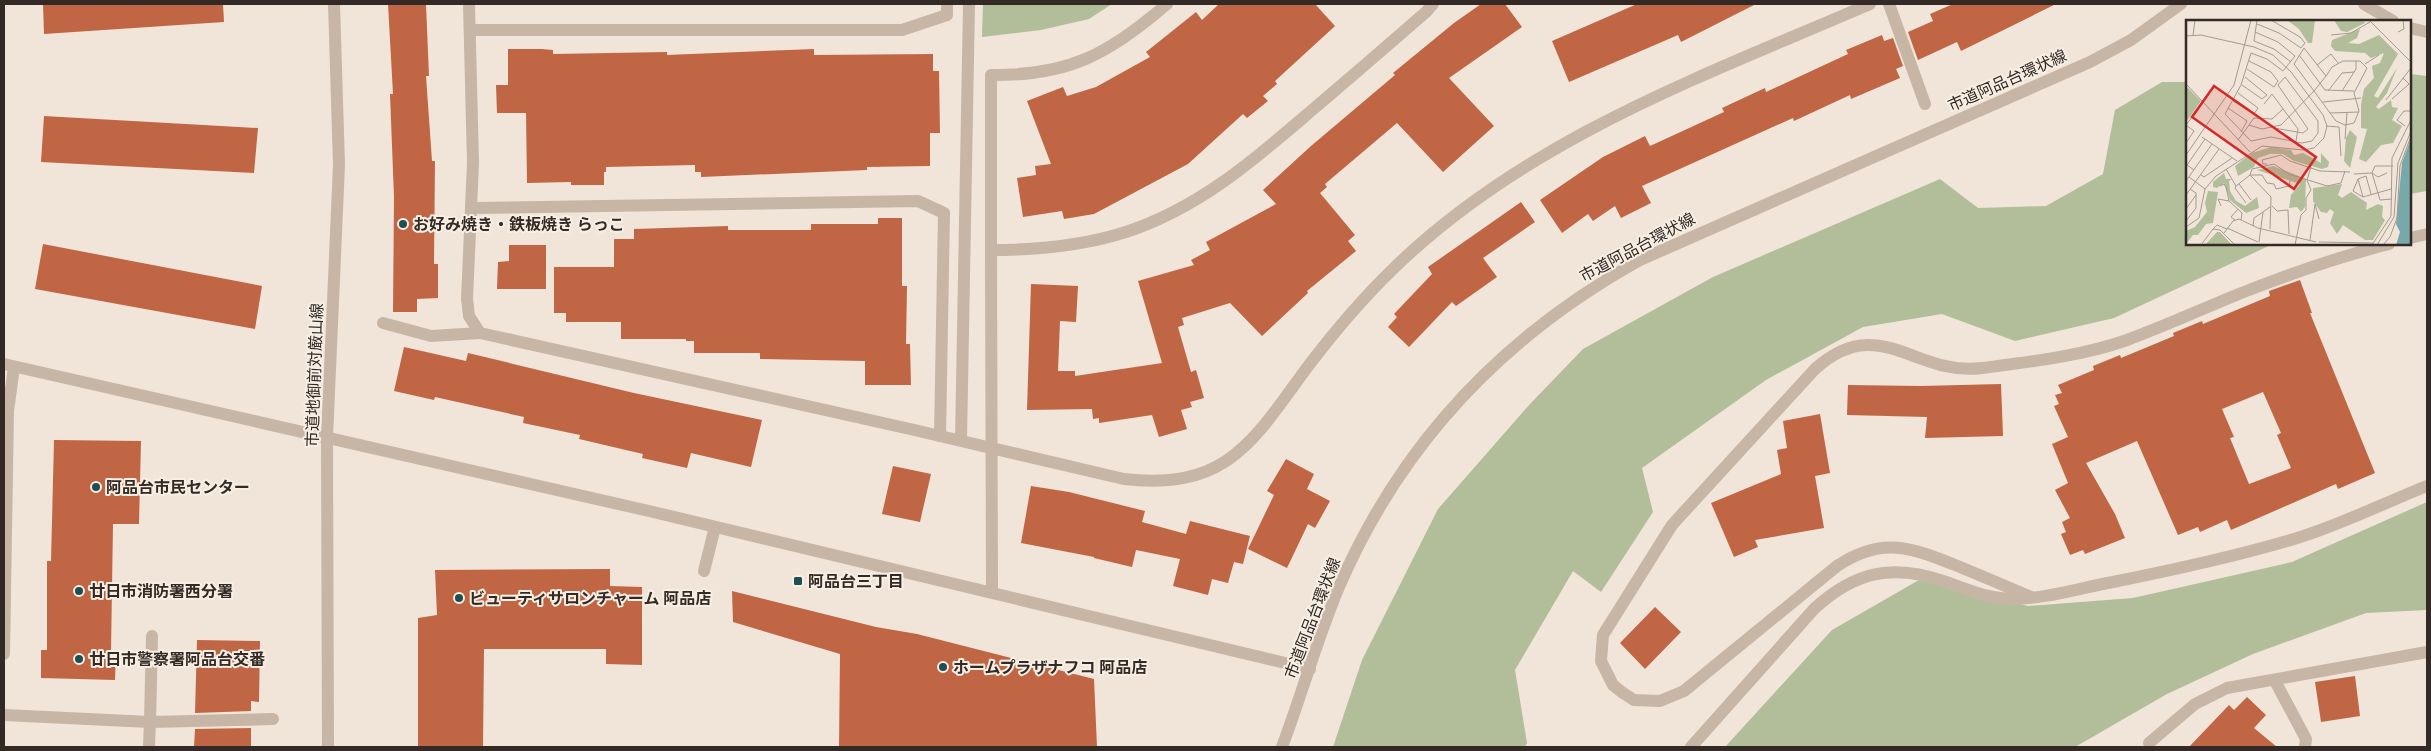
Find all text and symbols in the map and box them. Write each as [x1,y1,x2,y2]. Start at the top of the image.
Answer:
inset map [2186,20,2411,245]
street label: 市道阿品台環状線 [1945,46,2070,115]
street label: 市道阿品台環状線 [1576,209,1698,286]
place label: お好み焼き・鉄板焼き らっこ [413,215,625,234]
marker: お好み焼き・鉄板焼き らっこ [397,218,409,230]
street label: 市道地御前対厳山線 [302,303,327,447]
place label: 阿品台市民センター [106,478,250,497]
marker: 阿品台市民センター [90,481,102,493]
street label: 市道阿品台環状線 [1281,555,1344,681]
place label: 阿品台三丁目 [808,572,904,591]
marker: 阿品台三丁目 [792,575,804,587]
place label: 廿日市消防署西分署 [89,582,233,601]
marker: 廿日市消防署西分署 [73,585,85,597]
place label: ビューティサロンチャーム 阿品店 [469,589,711,608]
marker: ビューティサロンチャーム 阿品店 [453,592,465,604]
place label: 廿日市警察署阿品台交番 [89,650,265,669]
marker: 廿日市警察署阿品台交番 [73,653,85,665]
place label: ホームプラザナフコ 阿品店 [953,658,1147,677]
marker: ホームプラザナフコ 阿品店 [937,661,949,673]

